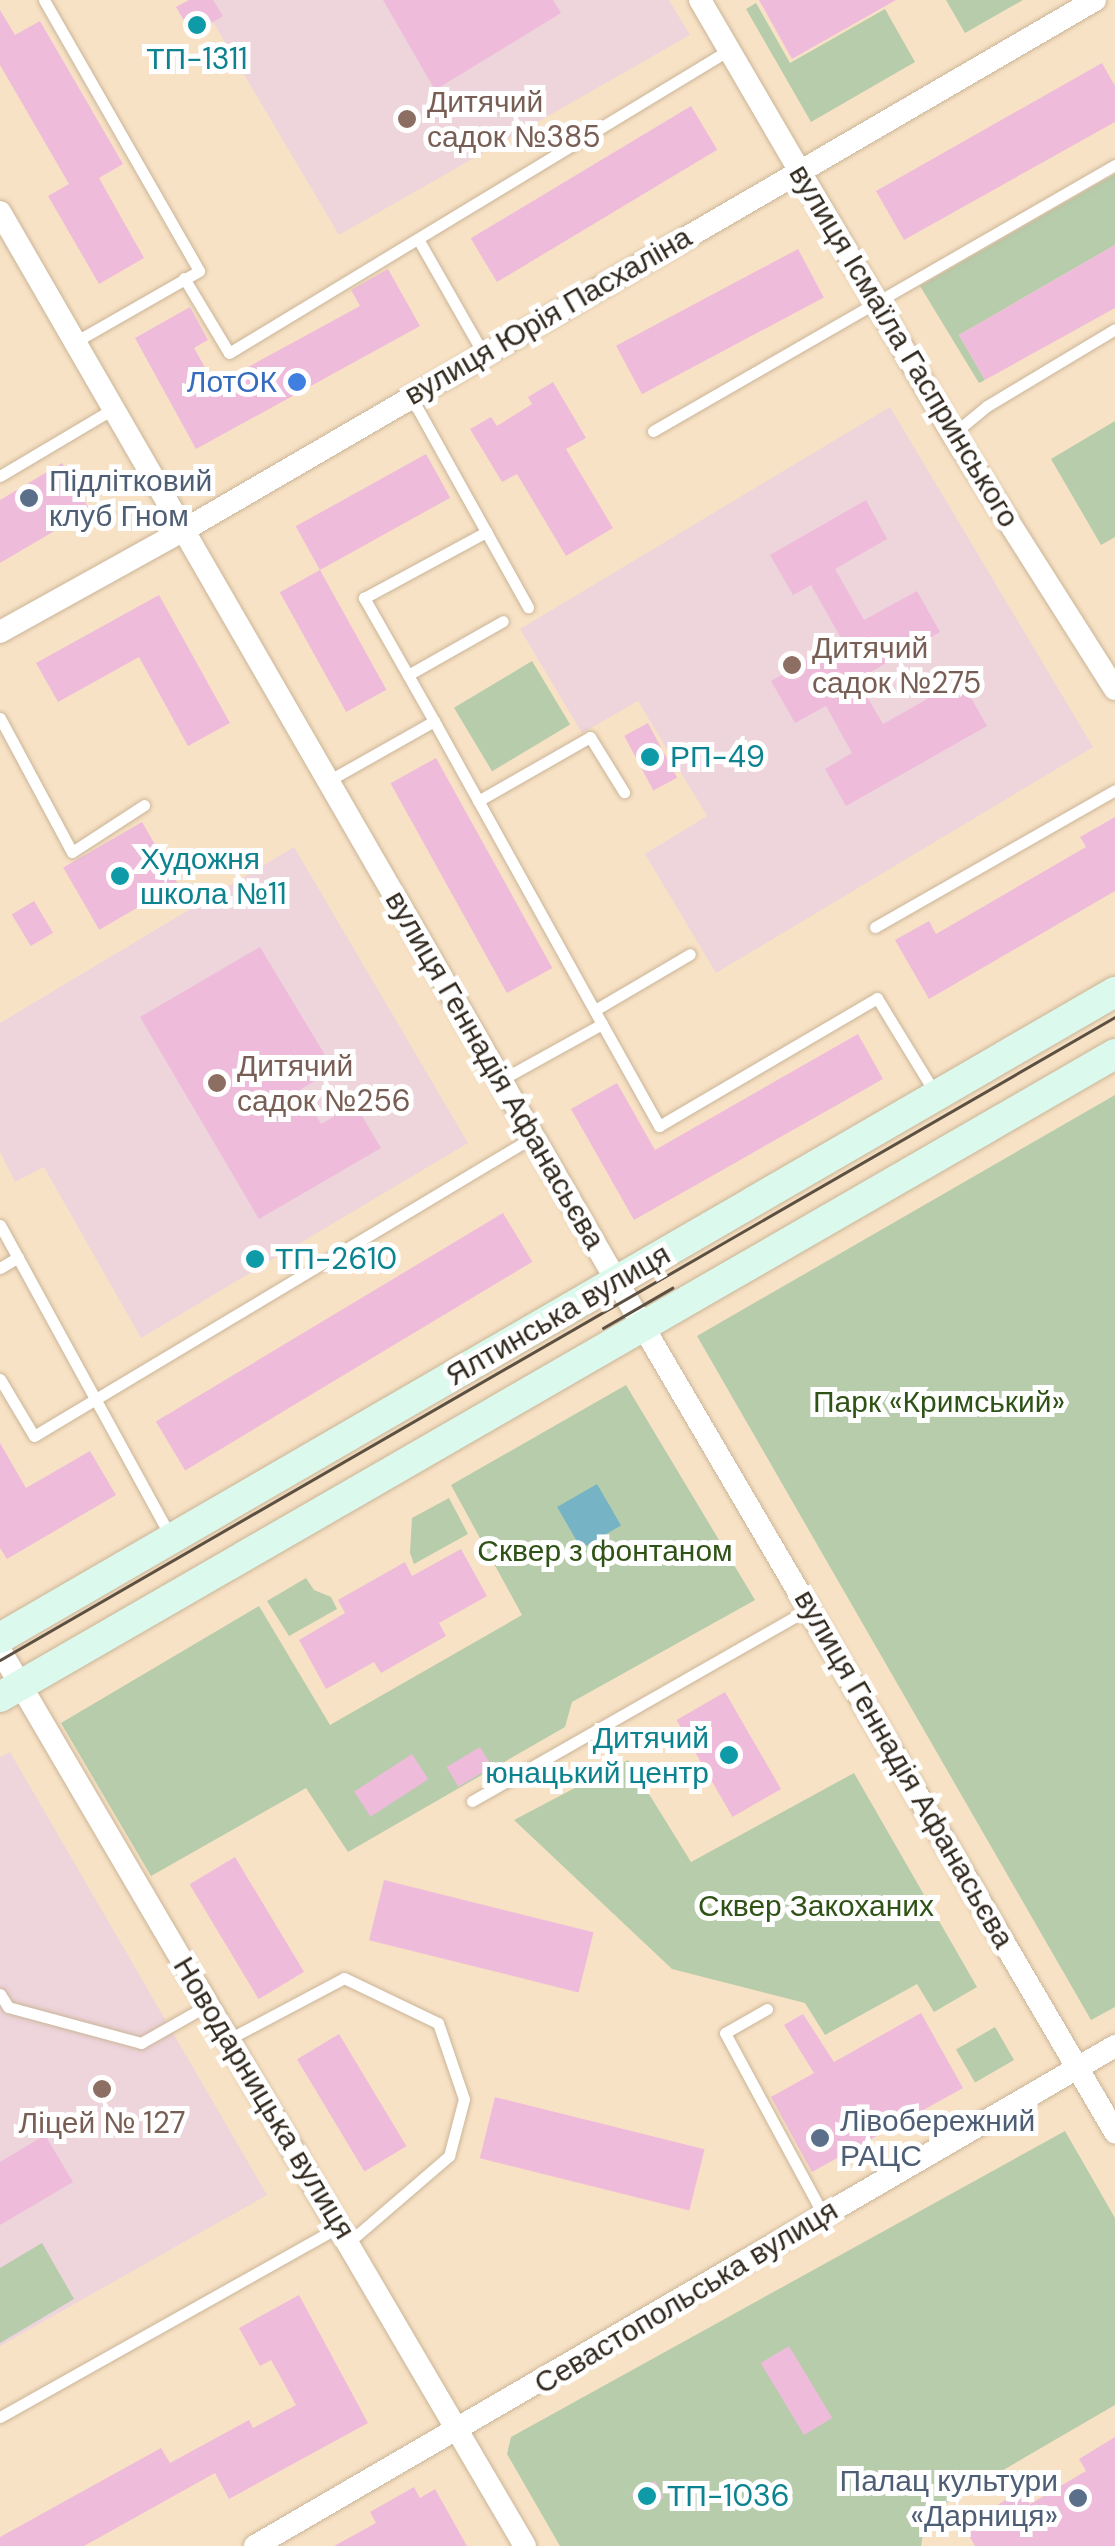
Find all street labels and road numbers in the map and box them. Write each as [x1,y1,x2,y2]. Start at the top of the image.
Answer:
street label: вулиця Ісмаїла Гаспринського [781,158,1027,534]
street label: вулиця Юрія Пасхаліна [398,219,698,413]
street label: вулиця Геннадія Афанасьєва [378,884,612,1256]
street label: Ялтинська вулиця [440,1236,676,1394]
street label: вулиця Геннадія Афанасьєва [787,1583,1021,1955]
street label: Новодарницька вулиця [165,1950,363,2246]
street label: Севастопольська вулиця [528,2192,844,2402]

